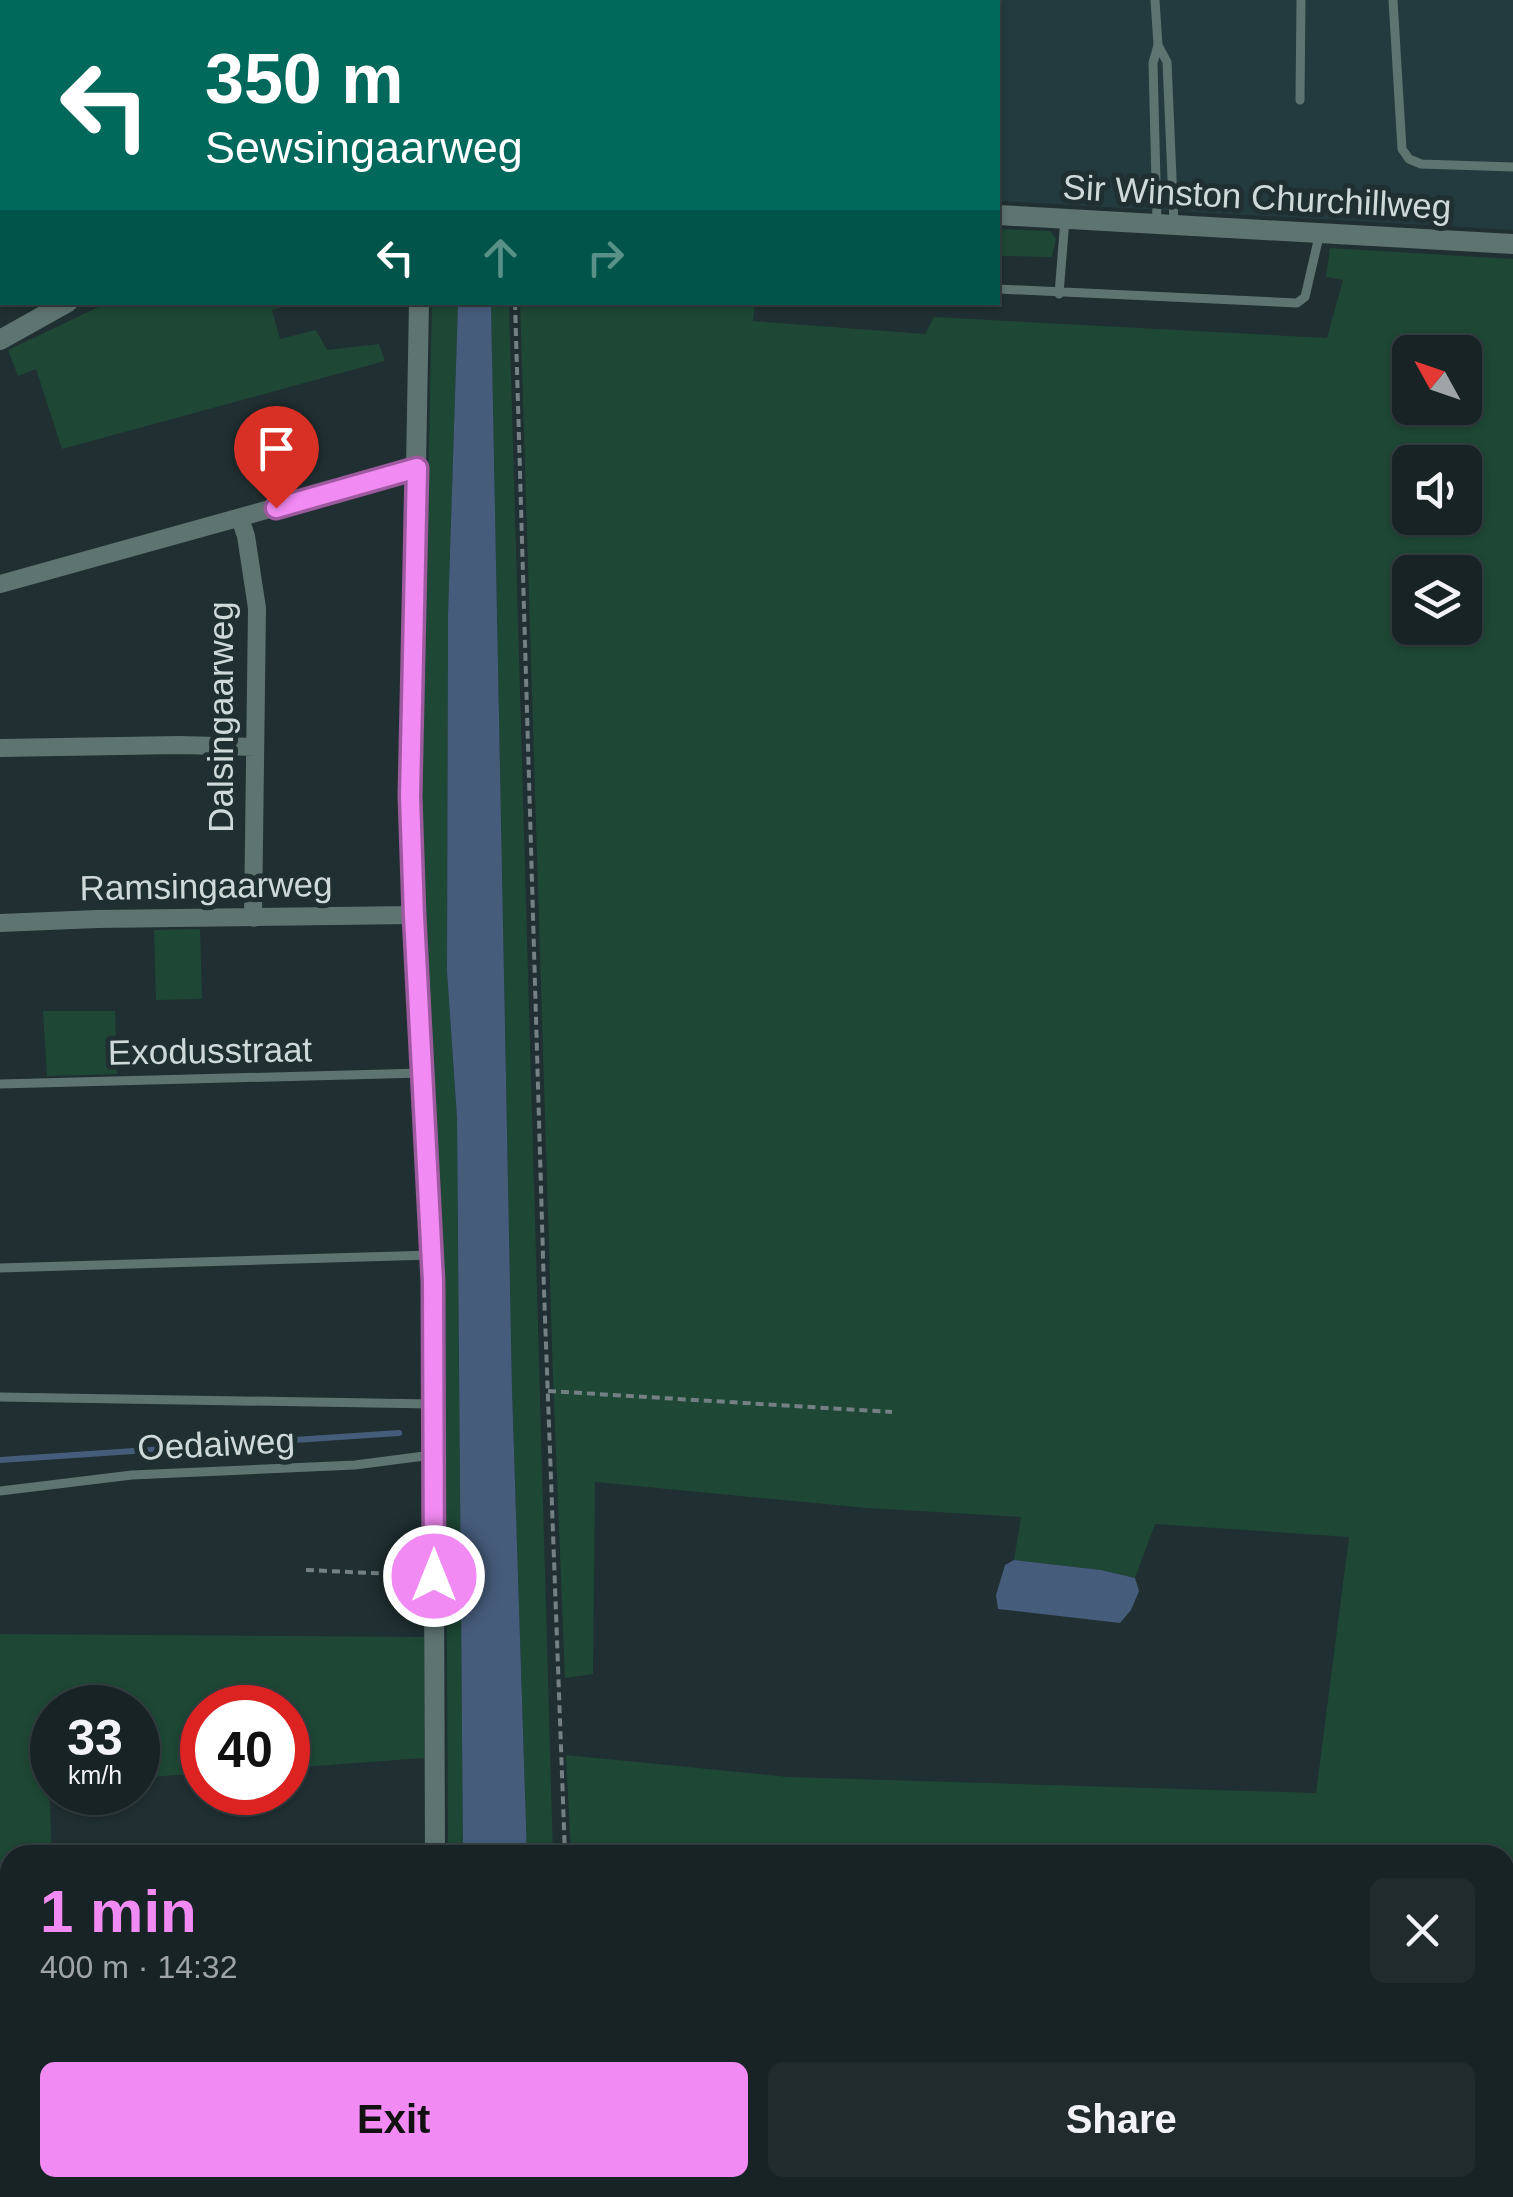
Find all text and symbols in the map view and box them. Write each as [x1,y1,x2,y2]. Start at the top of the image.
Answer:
icon: left [40,40,170,170]
text: 350 m [205,40,403,118]
text: Sewsingaarweg [205,122,523,173]
street label: Sir Winston Churchillweg [1062,167,1452,226]
icon: left [368,230,423,285]
icon: ahead [473,230,528,285]
icon: right [578,230,633,285]
north arrow [1392,335,1482,425]
map controls [1392,335,1482,645]
pin [234,406,319,509]
icon: arrive [249,421,304,476]
button: sound [1392,445,1482,535]
button: layers [1392,555,1482,645]
street label: Dalsingaarweg [201,601,240,833]
street label: Ramsingaarweg [79,864,333,907]
street label: Exodusstraat [108,1029,313,1072]
street label: Oedaiweg [136,1420,296,1467]
position arrow [382,1524,486,1628]
speed limit sign: 40 [180,1685,310,1815]
text: 33 [67,1710,123,1766]
text: km/h [68,1761,122,1789]
text: 1 min [40,1878,197,1945]
button: close [1370,1878,1475,1983]
text: 400 m · 14:32 [40,1949,237,1985]
button: Exit [40,2062,748,2177]
button: Share [768,2062,1475,2177]

